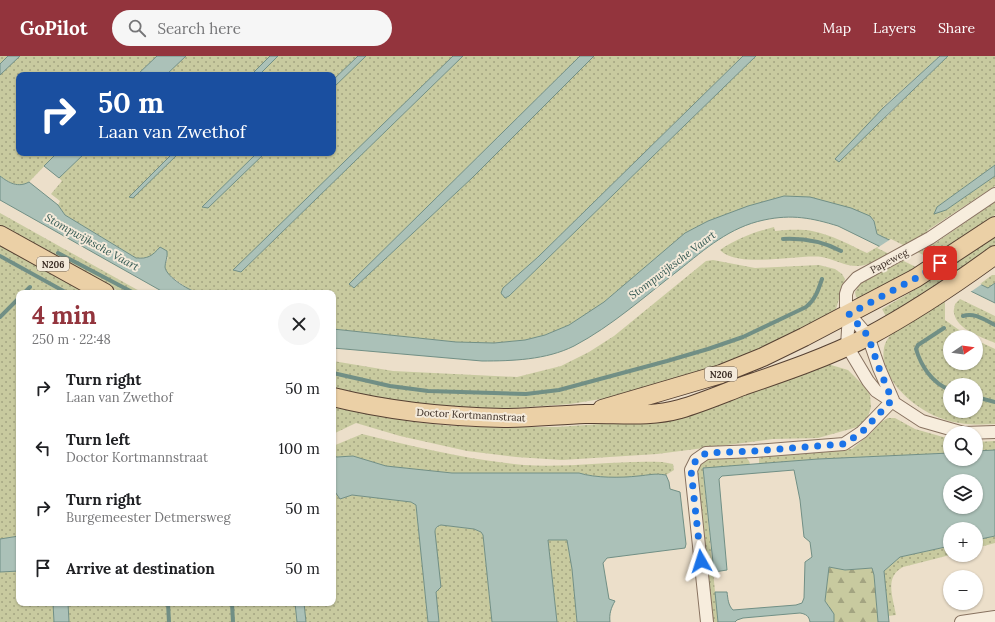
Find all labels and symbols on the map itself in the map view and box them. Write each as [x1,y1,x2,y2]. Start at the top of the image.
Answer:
water label: Stompwijksche Vaart [43,210,141,274]
water label: Stompwijksche Vaart [626,228,718,302]
street label: Papeweg [868,245,911,276]
pin [923,246,957,280]
road number: N206 [37,257,69,271]
north arrow [943,330,983,370]
road number: N206 [705,367,737,381]
street label: Doctor Kortmannstraat [416,406,526,424]
position arrow [680,540,722,582]

